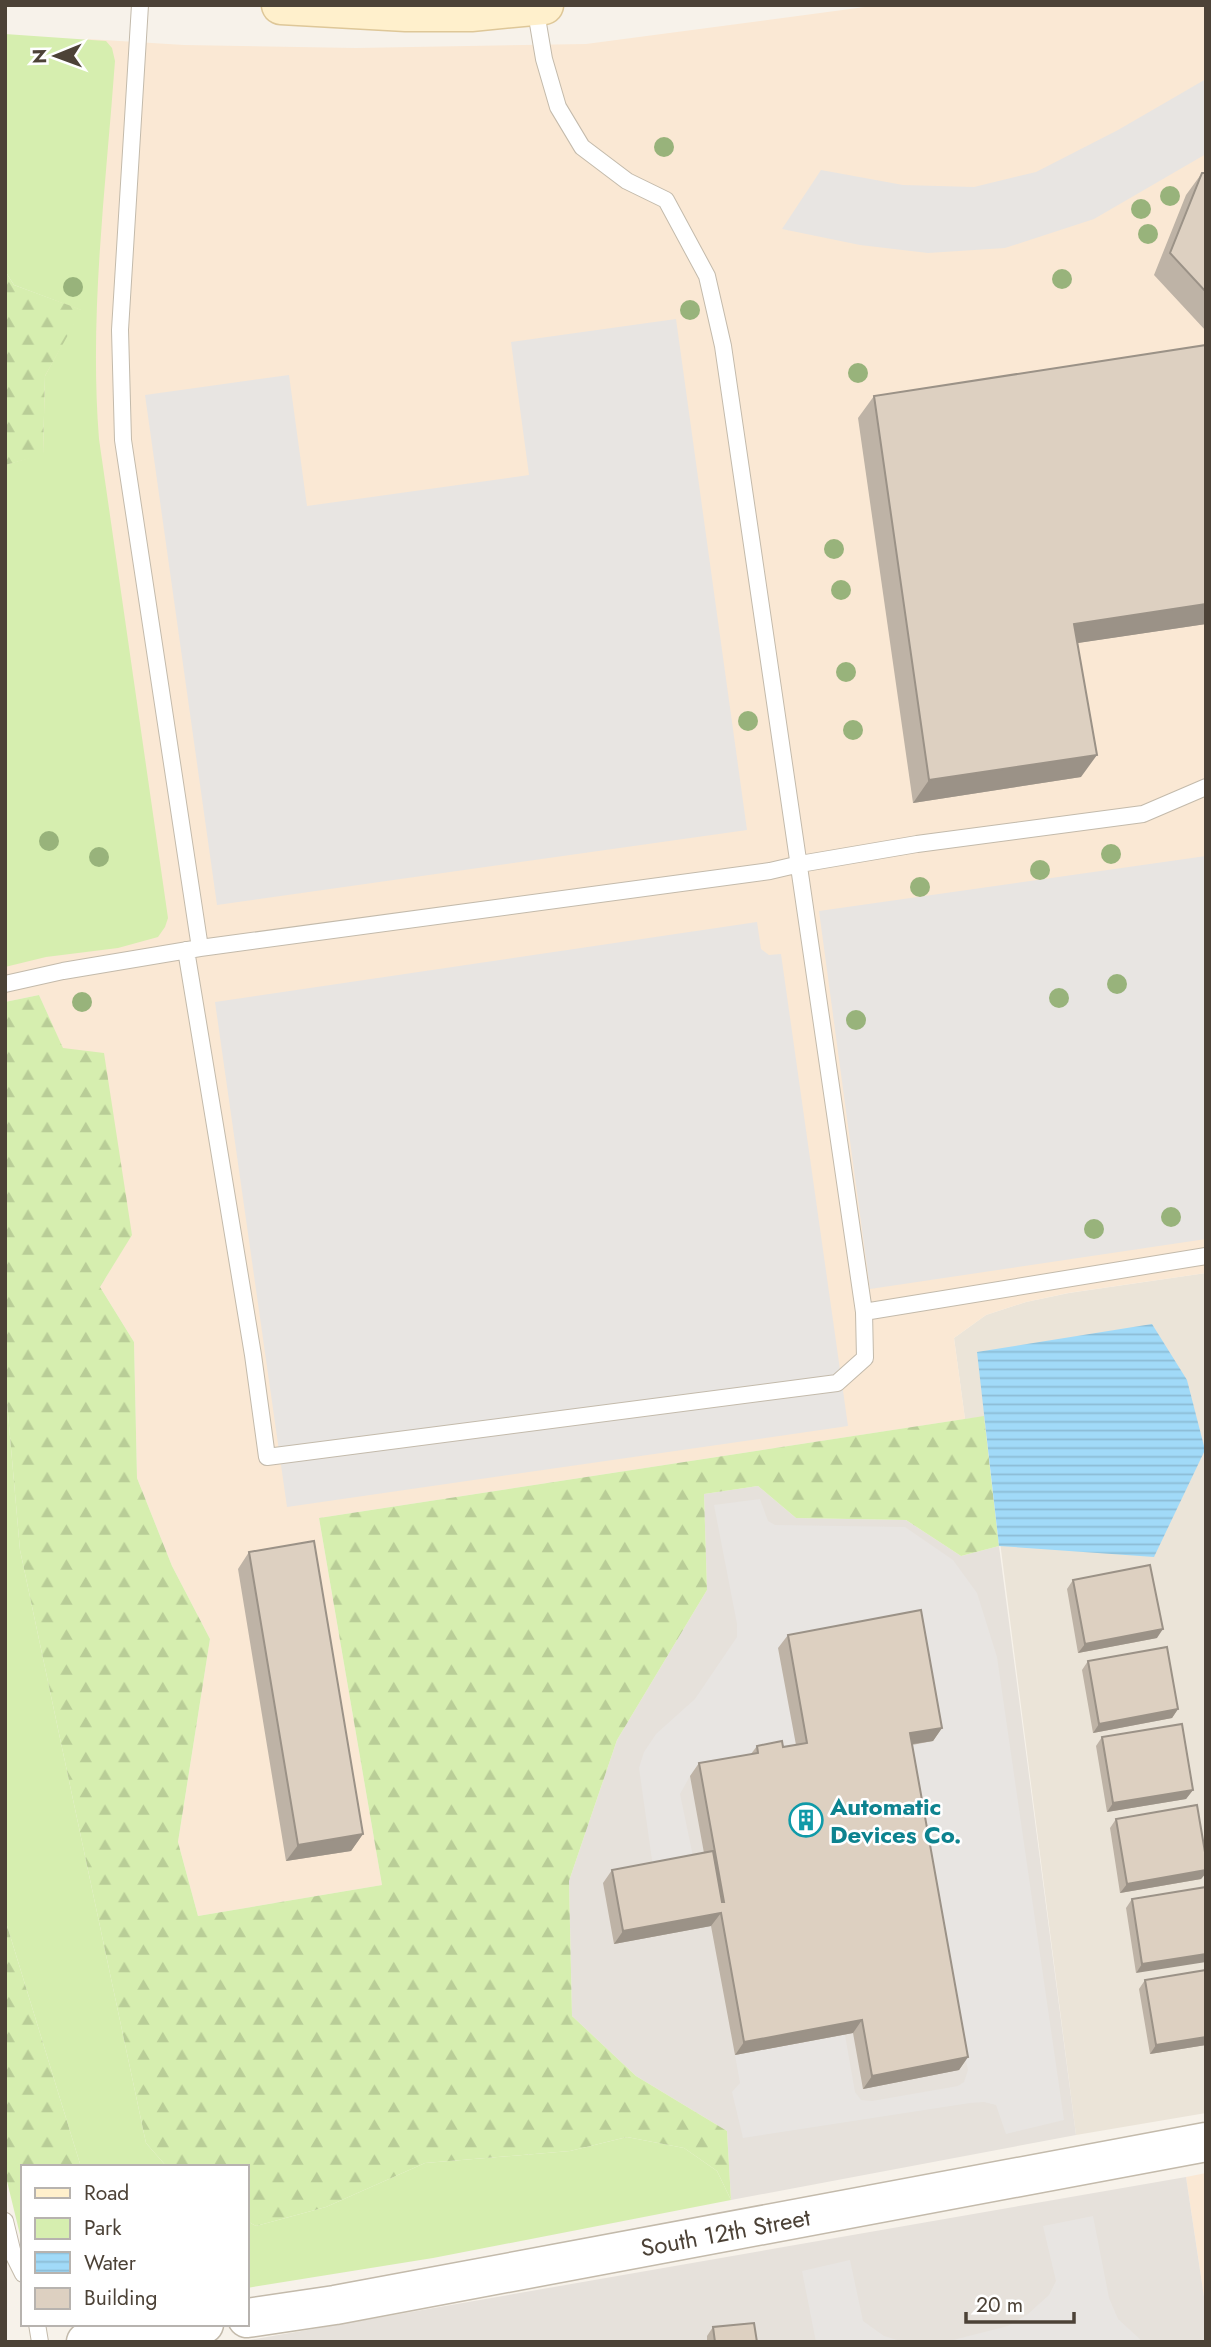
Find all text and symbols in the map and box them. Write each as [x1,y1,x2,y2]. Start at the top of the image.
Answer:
north arrow [21,21,91,91]
text: N [26,49,53,64]
place label: Automatic Devices Co. [829,1789,962,1852]
building icon: Automatic Devices Co. [787,1801,825,1839]
legend [21,2165,248,2326]
text: Road [84,2178,129,2208]
street label: South 12th Street [638,2199,813,2265]
text: Park [84,2213,122,2243]
text: Water [84,2248,137,2278]
scale bar [966,2280,1074,2324]
text: Building [84,2283,157,2313]
text: 20 m [976,2290,1023,2320]

